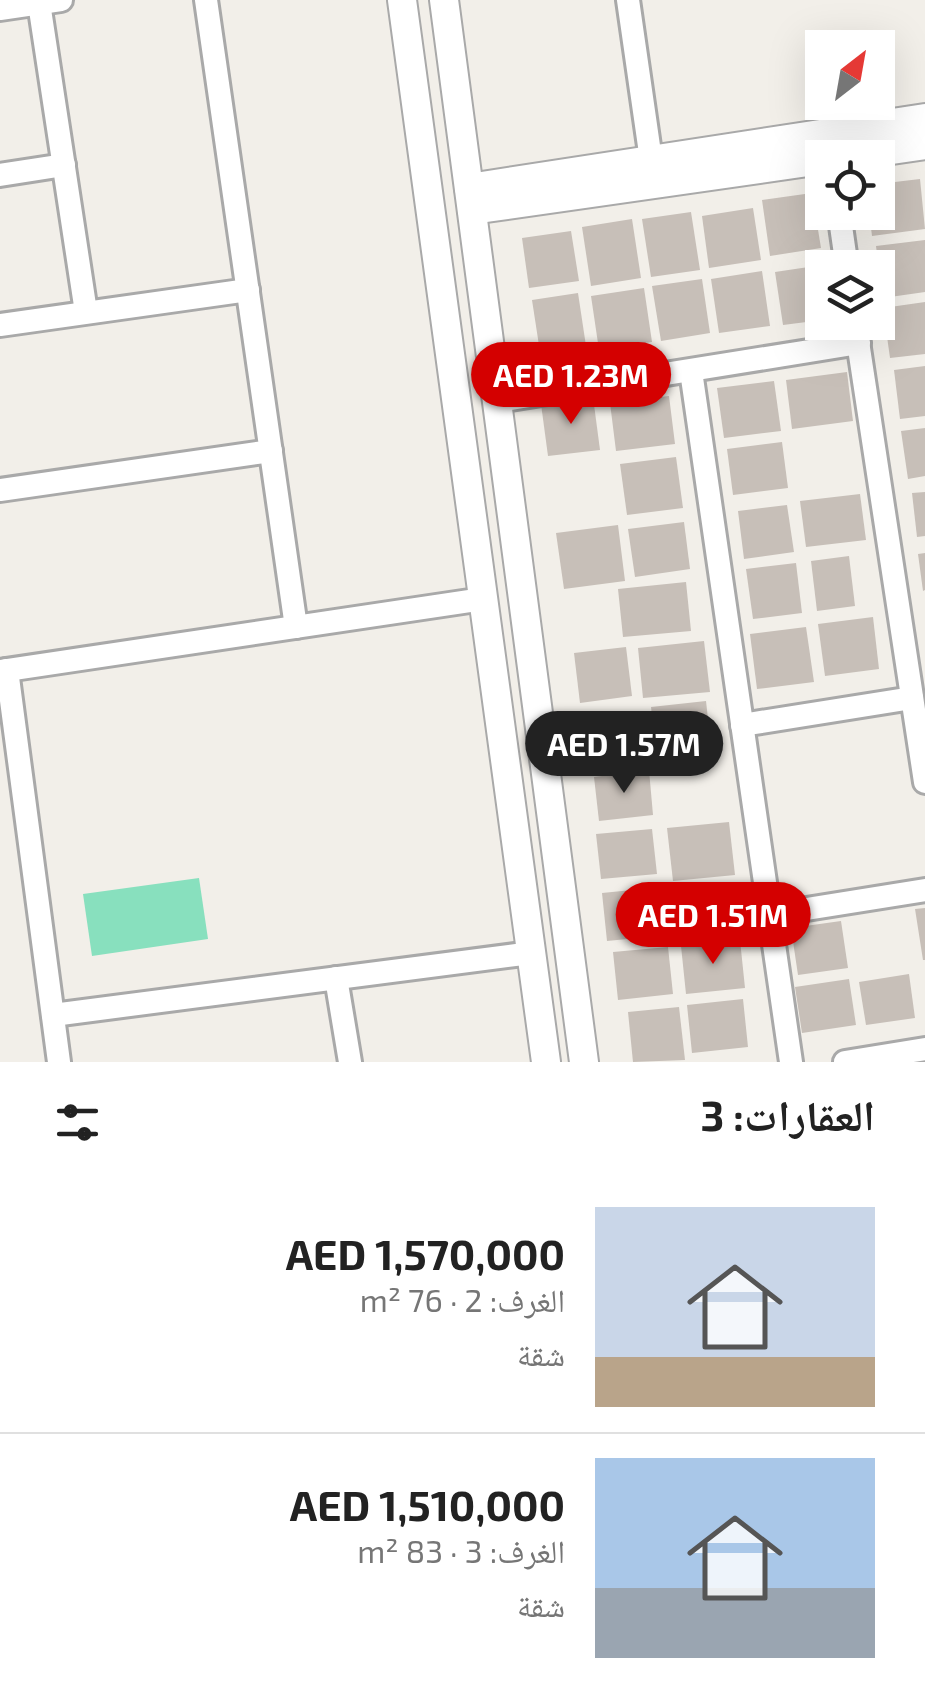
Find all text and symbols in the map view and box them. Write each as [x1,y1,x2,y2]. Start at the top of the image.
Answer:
north arrow [805,30,895,120]
map controls [805,30,895,340]
button: locate [805,140,895,230]
button: layers [805,250,895,340]
pin: AED 1.23M [457,342,685,427]
text: AED 1.23M [493,355,649,393]
pin: AED 1.57M [510,711,738,796]
text: AED 1.57M [547,724,701,762]
pin: AED 1.51M [599,882,827,967]
text: AED 1.51M [638,895,788,933]
text: العقارات: 3 [700,1089,875,1139]
icon: filters [50,1095,105,1150]
text: AED 1,570,000 [286,1228,565,1278]
icon: home [675,1247,795,1367]
text: الغرف: 2 · 76 m² [360,1280,565,1318]
text: شقة [517,1334,565,1372]
text: AED 1,510,000 [290,1479,565,1529]
icon: home [675,1498,795,1618]
text: الغرف: 3 · 83 m² [357,1531,565,1569]
text: شقة [517,1585,565,1623]

